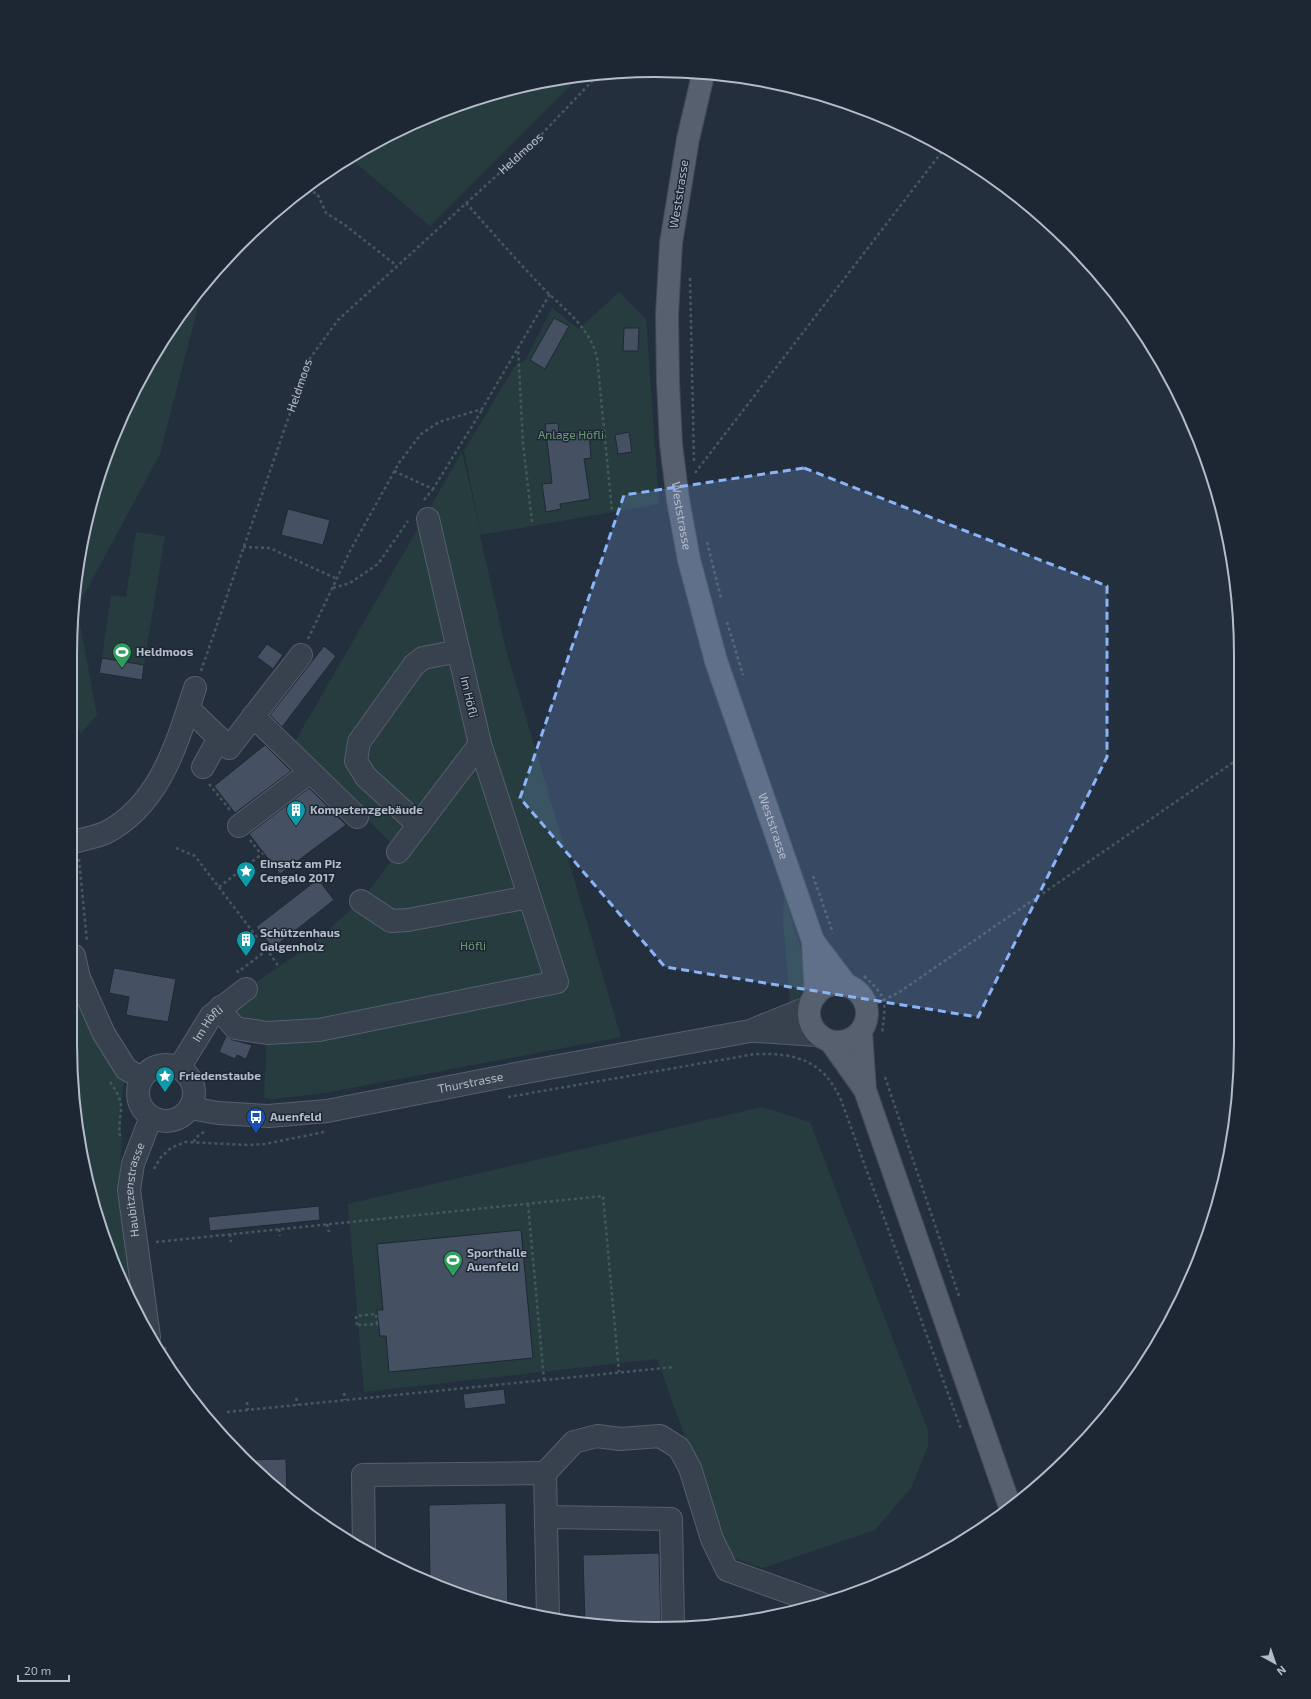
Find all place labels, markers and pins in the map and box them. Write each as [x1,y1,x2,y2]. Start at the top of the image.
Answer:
sports icon: Heldmoos [111,641,133,669]
place label: Heldmoos [136,644,193,658]
building icon: Kompetenzgebäude [285,799,307,827]
place label: Kompetenzgebäude [310,802,423,816]
place label: Einsatz am Piz Cengalo 2017 [260,856,342,884]
place icon: Einsatz am Piz Cengalo 2017 [235,860,257,888]
place label: Schützenhaus Galgenholz [260,925,340,953]
building icon: Schützenhaus Galgenholz [235,929,257,957]
place icon: Friedenstaube [154,1065,176,1093]
place label: Friedenstaube [179,1068,261,1082]
bus stop icon: Auenfeld [245,1106,267,1134]
place label: Auenfeld [270,1109,322,1123]
place label: Sporthalle Auenfeld [467,1245,527,1273]
sports icon: Sporthalle Auenfeld [442,1249,464,1277]

